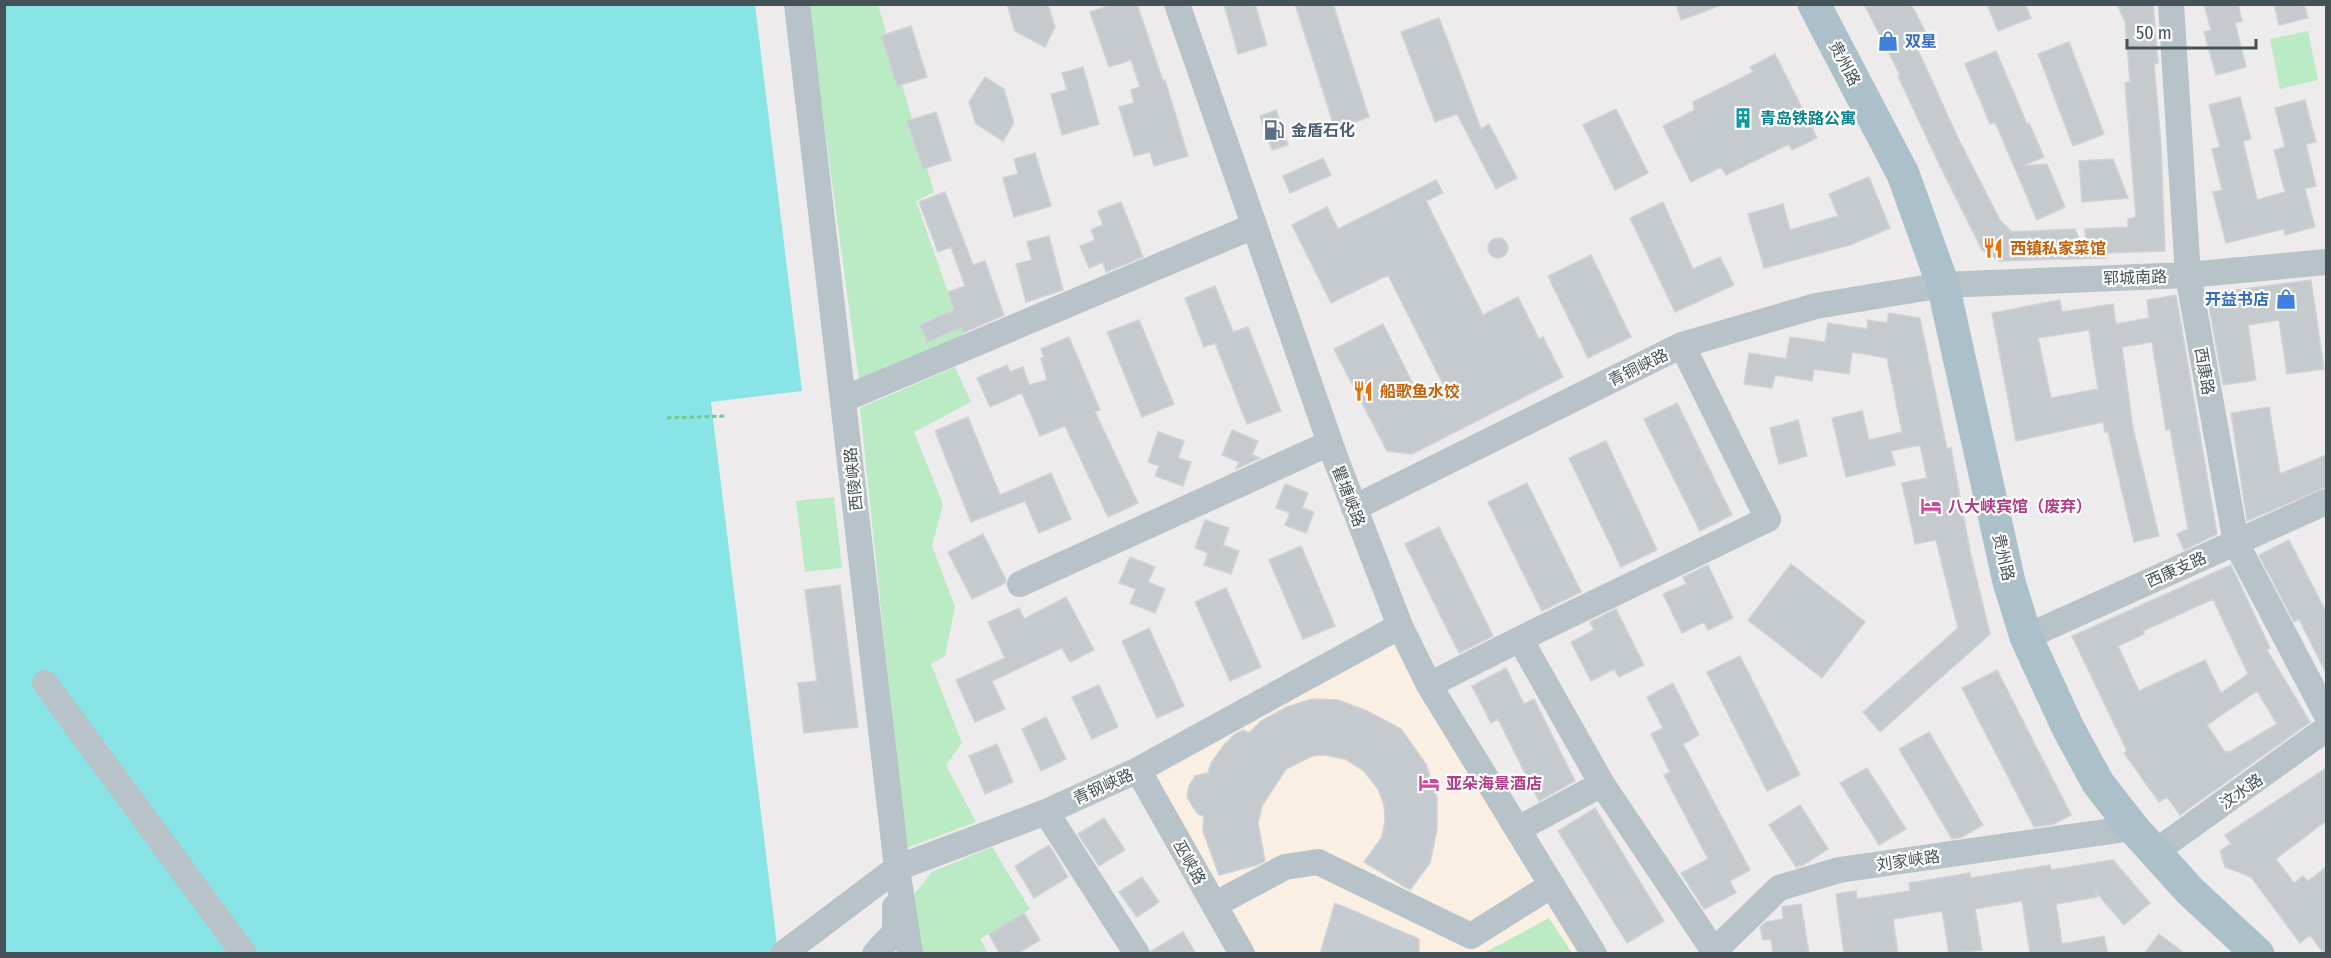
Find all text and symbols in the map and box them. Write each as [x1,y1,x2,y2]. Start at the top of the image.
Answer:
scale bar [2127,12,2256,50]
text: 50 m [2136,22,2172,44]
shop icon: 双星 [1876,29,1900,53]
place label: 双星 [1905,32,1937,51]
street label: 贵州路 [1825,38,1864,89]
building icon: 青岛铁路公寓 [1731,106,1755,130]
place label: 青岛铁路公寓 [1760,109,1856,128]
fuel station icon: 金盾石化 [1262,118,1286,142]
place label: 金盾石化 [1291,121,1355,140]
restaurant icon: 西镇私家菜馆 [1981,236,2005,260]
place label: 西镇私家菜馆 [2010,239,2106,258]
street label: 郓城南路 [2103,267,2167,288]
shop icon: 开益书店 [2274,287,2298,311]
place label: 开益书店 [2205,290,2269,309]
street label: 青铜峡路 [1605,345,1671,390]
street label: 西康路 [2191,346,2218,396]
restaurant icon: 船歌鱼水饺 [1351,379,1375,403]
place label: 船歌鱼水饺 [1380,382,1460,401]
street label: 西陵峡路 [841,446,866,512]
street label: 瞿塘峡路 [1328,463,1369,529]
hotel icon: 八大峡宾馆（废弃） [1919,494,1943,518]
place label: 八大峡宾馆（废弃） [1948,497,2092,516]
street label: 贵州路 [1989,532,2018,583]
street label: 西康支路 [2143,548,2209,591]
street label: 青钢峡路 [1070,765,1136,808]
street label: 汶水路 [2216,770,2266,813]
hotel icon: 亚朵海景酒店 [1417,771,1441,795]
place label: 亚朵海景酒店 [1446,774,1542,793]
street label: 巫峡路 [1170,837,1210,888]
street label: 刘家峡路 [1875,847,1941,874]

